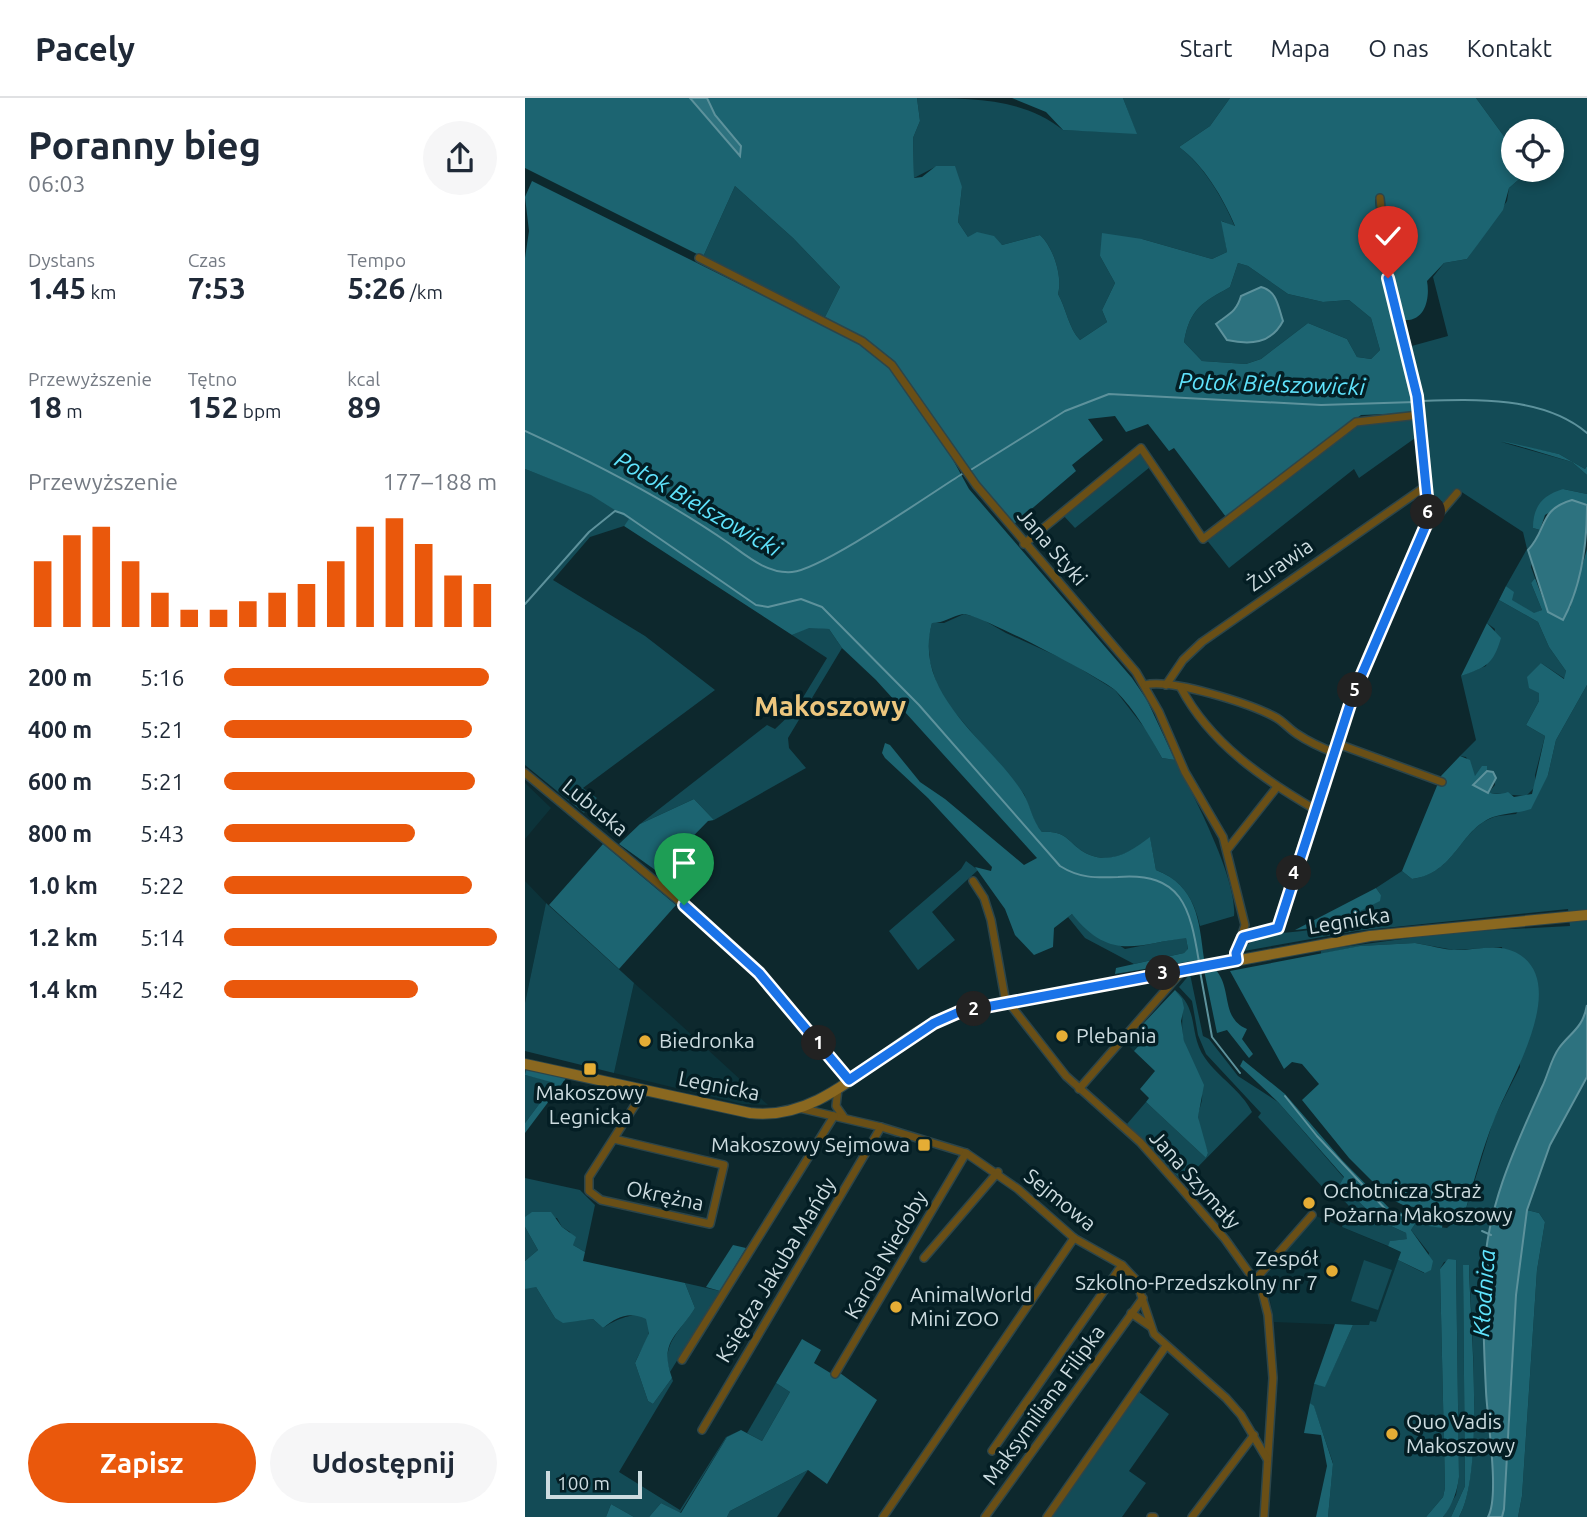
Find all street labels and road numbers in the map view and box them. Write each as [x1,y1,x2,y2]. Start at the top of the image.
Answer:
street label: Jana Styki [1013,503,1093,590]
street label: Żurawia [1242,533,1317,595]
street label: Lubuska [558,774,633,841]
street label: Legnicka [1306,902,1392,938]
street label: Legnicka [676,1065,762,1105]
street label: Jana Szymały [1145,1125,1246,1234]
street label: Sejmowa [1020,1163,1101,1235]
street label: Księdza Jakuba Mańdy [710,1173,840,1366]
street label: Okrężna [624,1175,706,1215]
street label: Karola Niedoby [839,1186,931,1323]
street label: Maksymiliana Filipka [977,1320,1109,1489]

